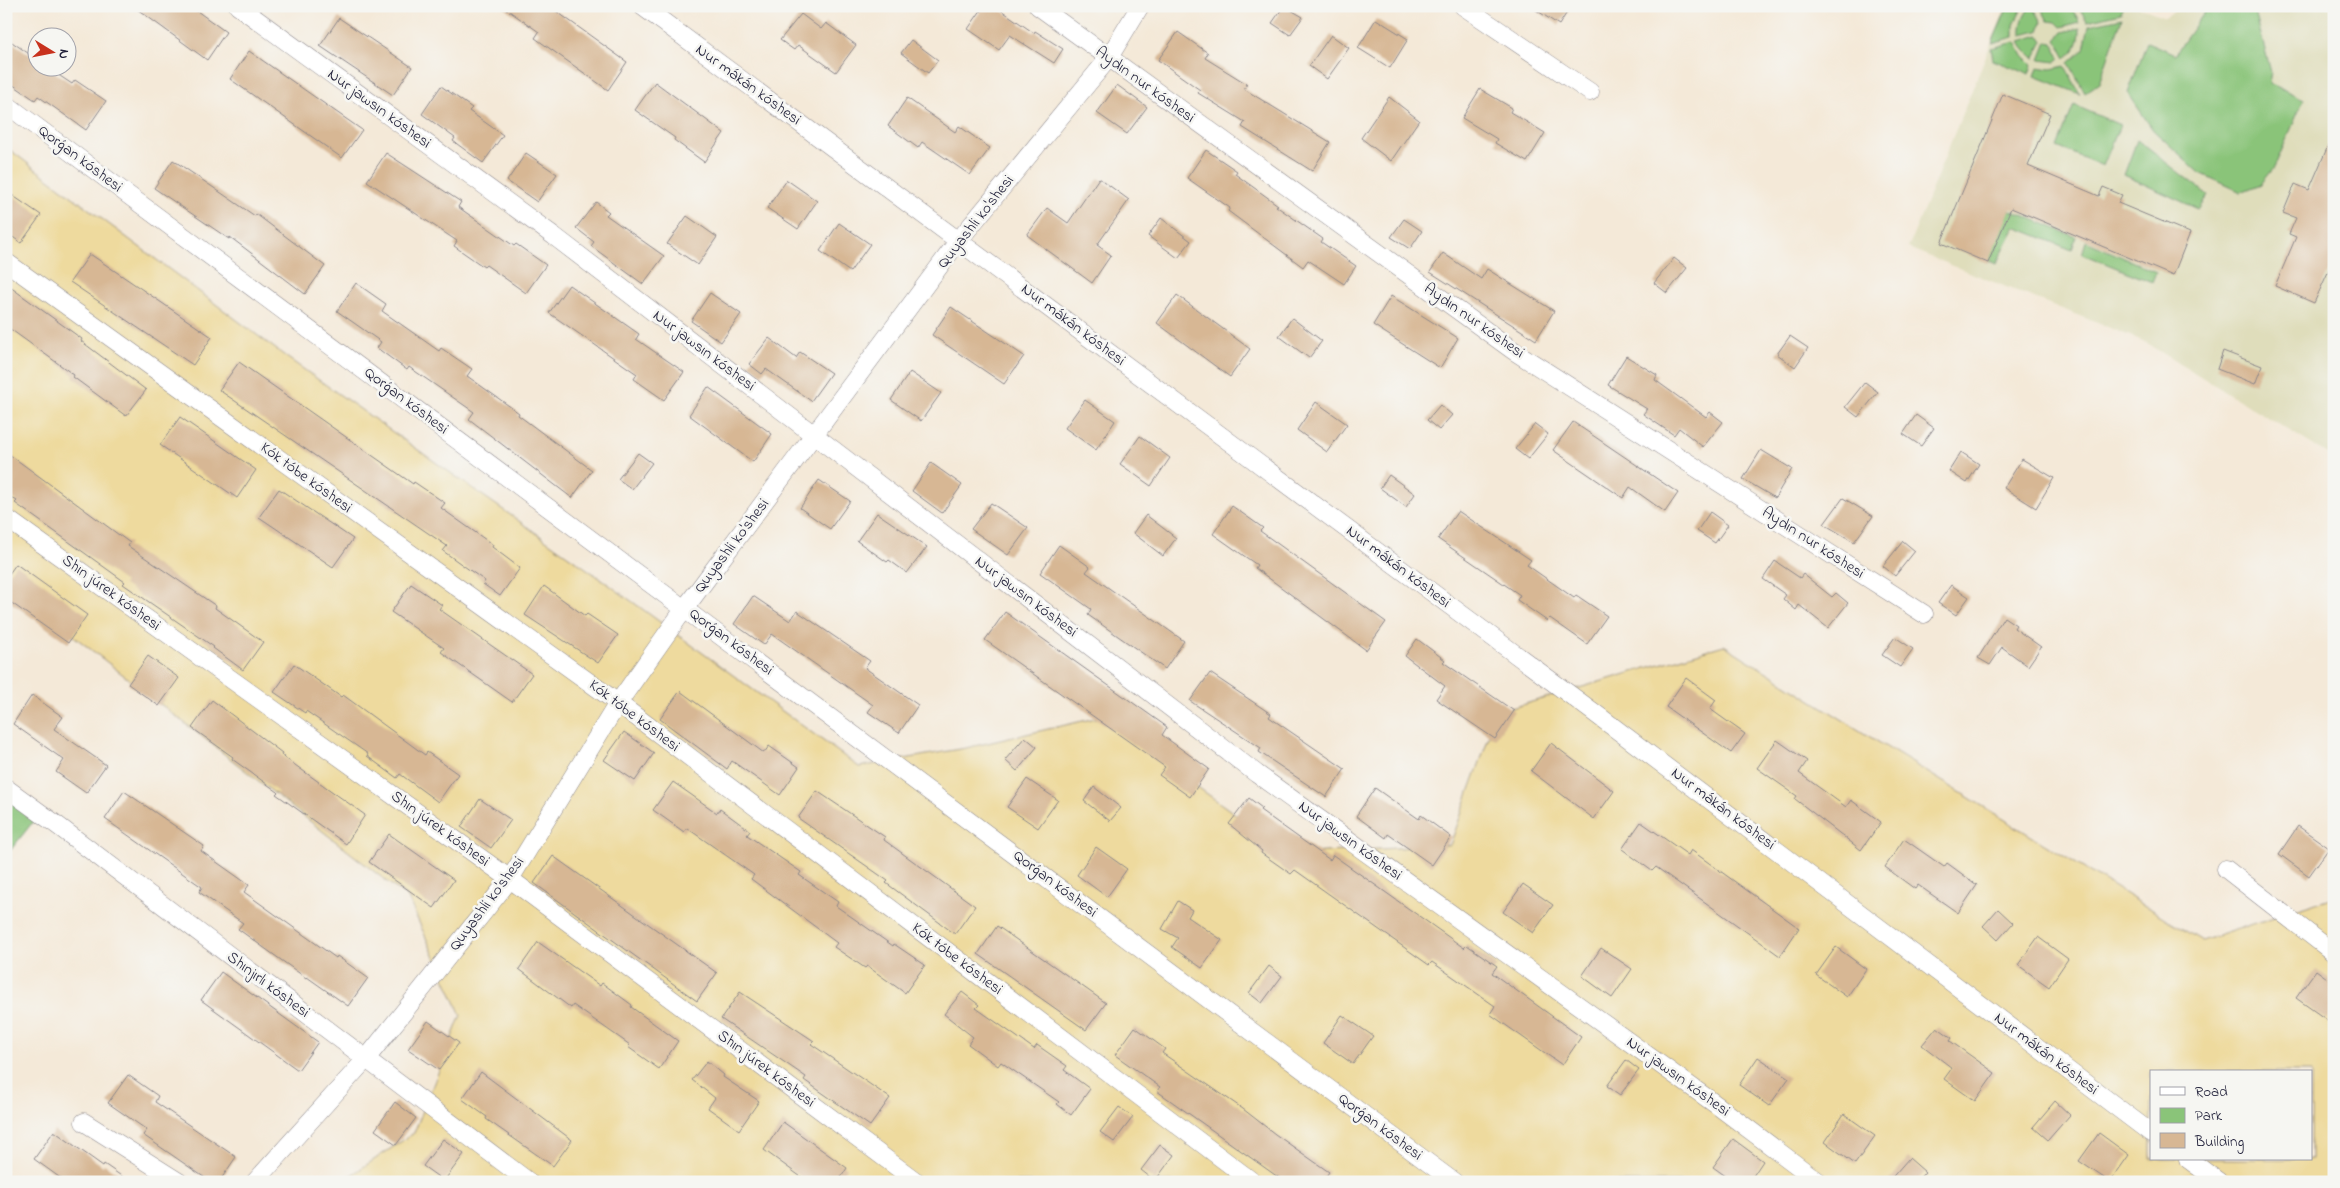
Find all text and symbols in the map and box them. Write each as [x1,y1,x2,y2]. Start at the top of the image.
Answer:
north arrow [28,28,78,78]
street label: Nur mákán kóshesi [690,38,806,132]
street label: Aydın nur kóshesi [1090,41,1200,130]
text: N [52,48,74,60]
street label: Nur jawsın kóshesi [322,63,436,155]
street label: Qorǵan kóshesi [33,119,127,199]
street label: Quyashli ko'shesi [932,170,1020,274]
street label: Aydın nur kóshesi [1419,277,1529,365]
street label: Nur mákán kóshesi [1016,278,1130,372]
street label: Nur jawsın kóshesi [648,304,761,398]
street label: Qorǵan kóshesi [359,361,453,441]
street label: Kók tóbe kóshesi [255,436,357,520]
street label: Quyashli ko'shesi [688,493,776,598]
street label: Aydın nur kóshesi [1757,501,1869,585]
street label: Nur mákán kóshesi [1341,520,1455,614]
street label: Shın júrek kóshesi [56,549,166,637]
street label: Nur jawsın kóshesi [970,550,1083,644]
street label: Qorǵan kóshesi [684,602,778,682]
street label: Kók tóbe kóshesi [583,674,685,758]
street label: Nur mákán kóshesi [1666,762,1780,856]
street label: Shın júrek kóshesi [385,785,495,873]
street label: Nur jawsın kóshesi [1293,795,1407,887]
street label: Qorǵan kóshesi [1008,844,1102,924]
street label: Quyashli ko'shesi [443,851,531,956]
street label: Kók tóbe kóshesi [906,917,1008,1001]
street label: Shınjırlı kóshesi [221,946,315,1024]
street label: Nur mákán kóshesi [1989,1007,2103,1101]
street label: Shın júrek kóshesi [712,1024,820,1114]
street label: Nur jawsın kóshesi [1621,1031,1735,1123]
legend [2150,1070,2312,1160]
text: Road [2195,1081,2228,1103]
street label: Qorǵan kóshesi [1333,1087,1427,1167]
text: Park [2195,1105,2223,1127]
text: Building [2194,1131,2244,1154]

